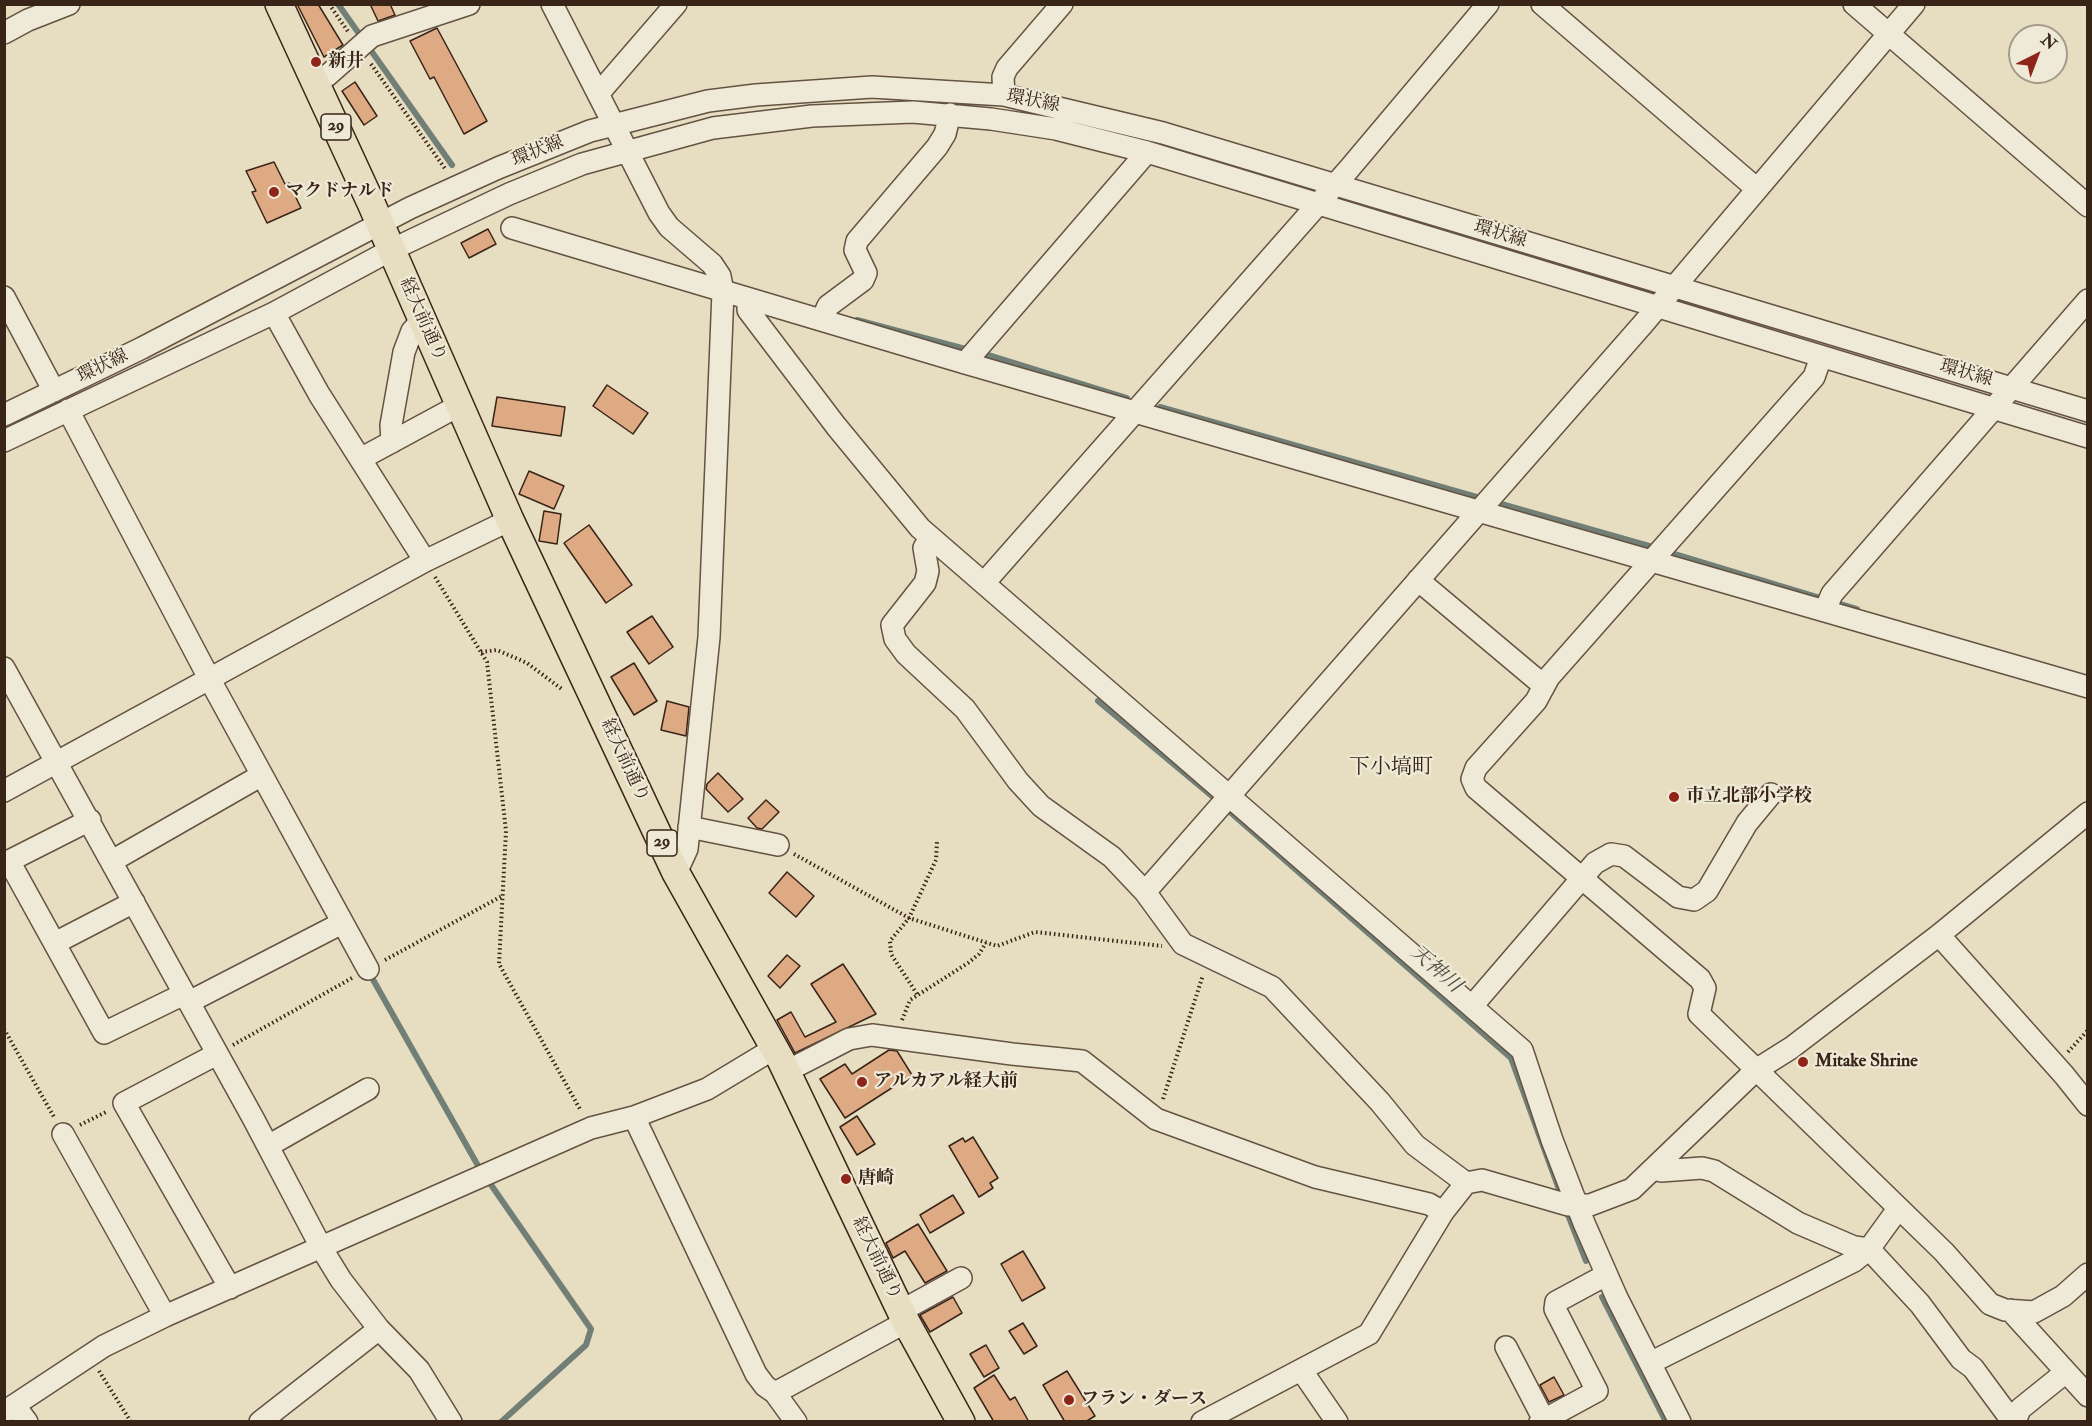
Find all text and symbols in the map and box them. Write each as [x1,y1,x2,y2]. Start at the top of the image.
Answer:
north arrow [2008,24,2068,84]
text: N [2037,30,2061,54]
place label: 新井 [328,51,364,73]
marker: 新井 [309,55,323,69]
street label: 環状線 [1004,86,1062,118]
road number: 29 [321,114,351,140]
street label: 環状線 [509,132,567,172]
place label: マクドナルド [286,181,394,203]
marker: マクドナルド [267,185,281,199]
street label: 環状線 [1471,217,1529,253]
street label: 経大前通り [394,274,450,366]
street label: 環状線 [74,345,132,389]
street label: 環状線 [1937,356,1995,392]
street label: 経大前通り [595,716,653,806]
district label: 下小塙町 [1349,755,1433,781]
place label: 市立北部小学校 [1686,786,1812,808]
marker: 市立北部小学校 [1667,790,1681,804]
road number: 29 [647,830,677,856]
water label: 天神川 [1404,941,1466,999]
place label: Mitake Shrine [1815,1051,1918,1073]
marker: Mitake Shrine [1796,1055,1810,1069]
place label: アルカアル経大前 [874,1071,1018,1093]
marker: アルカアル経大前 [855,1075,869,1089]
place label: 唐崎 [858,1168,894,1190]
marker: 唐崎 [839,1172,853,1186]
street label: 経大前通り [847,1214,905,1304]
place label: フラン・ダース [1081,1389,1207,1411]
marker: フラン・ダース [1062,1393,1076,1407]

